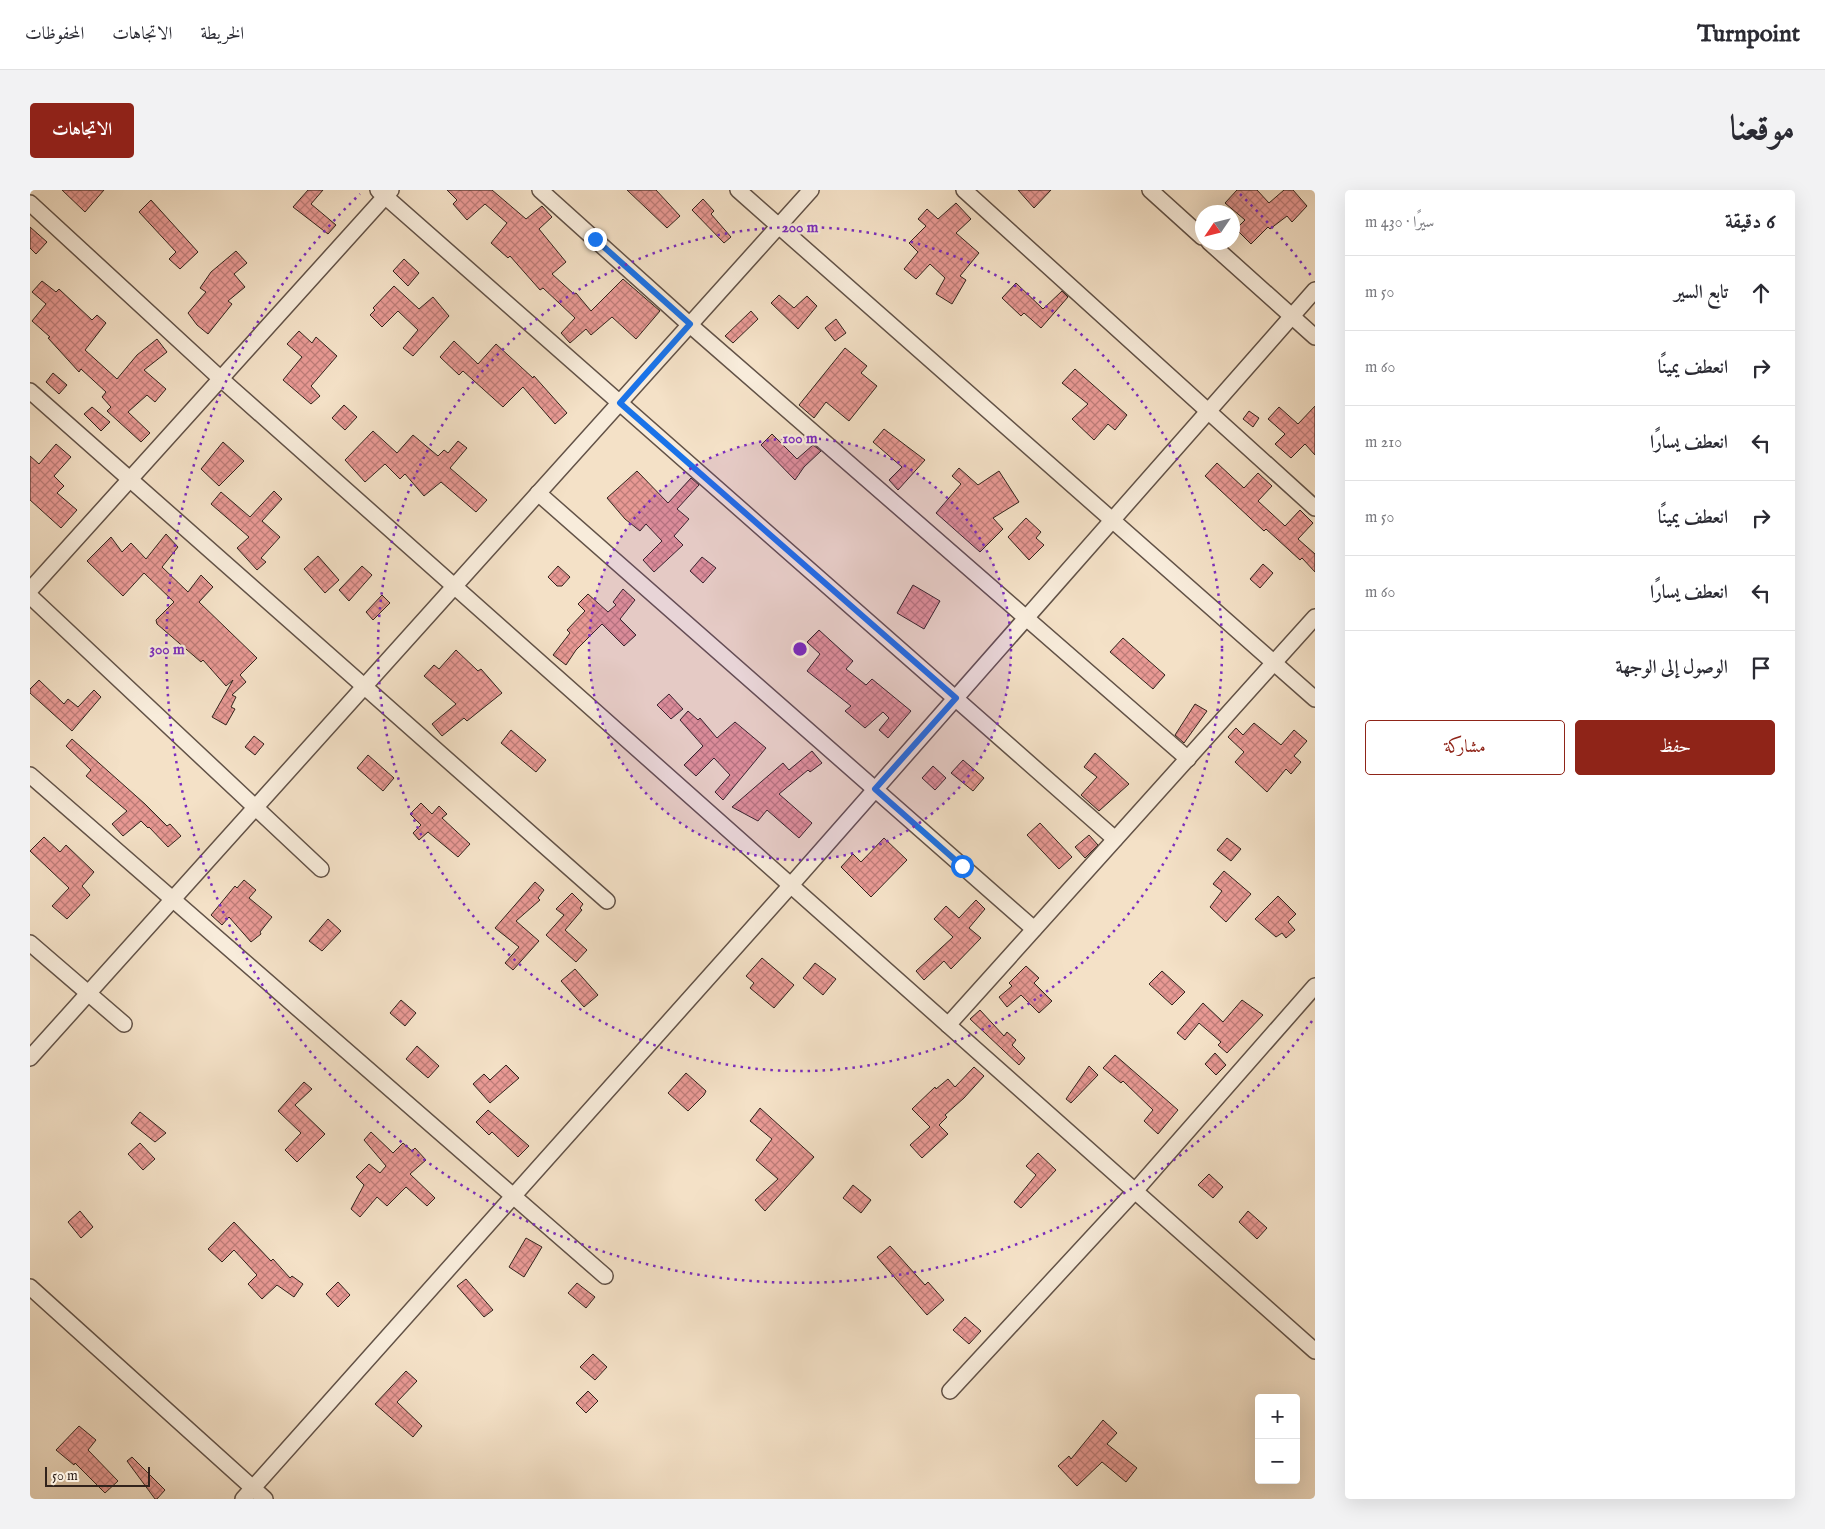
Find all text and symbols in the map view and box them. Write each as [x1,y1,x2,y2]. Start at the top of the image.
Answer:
text: Turnpoint [1697,19,1800,50]
text: المحفوظات [25,23,84,46]
text: الاتجاهات [112,23,172,46]
text: الخريطة [200,23,244,46]
button: الاتجاهات [30,103,134,158]
text: موقعنا [1730,107,1795,152]
north arrow [1195,205,1240,250]
text: 6 دقيقة [1725,209,1775,236]
text: سيرًا · 430 m [1365,213,1434,233]
text: 200 m [782,218,819,237]
route end [584,228,607,251]
icon: ahead [1747,279,1775,307]
text: تابع السير [1674,281,1728,305]
text: 50 m [1365,283,1394,303]
icon: right [1747,354,1775,382]
text: انعطف يمينًا [1658,356,1728,380]
text: 60 m [1365,358,1395,378]
text: 100 m [782,429,818,448]
icon: left [1747,429,1775,457]
text: انعطف يسارًا [1650,431,1728,455]
text: 210 m [1365,433,1402,453]
icon: right [1747,504,1775,532]
text: انعطف يمينًا [1658,506,1728,530]
text: 50 m [1365,508,1394,528]
icon: left [1747,579,1775,607]
text: انعطف يسارًا [1650,581,1728,605]
text: 60 m [1365,583,1395,603]
text: 300 m [149,640,185,659]
centre of rings [791,640,809,658]
icon: arrive [1747,654,1775,682]
text: الوصول إلى الوجهة [1616,656,1728,680]
button: مشاركة [1365,720,1565,775]
button: حفظ [1575,720,1775,775]
route start [951,855,974,878]
map controls [1255,1394,1300,1484]
button: + [1255,1394,1300,1439]
button: − [1255,1439,1300,1484]
scale bar [45,1464,150,1487]
text: 50 m [52,1467,78,1485]

